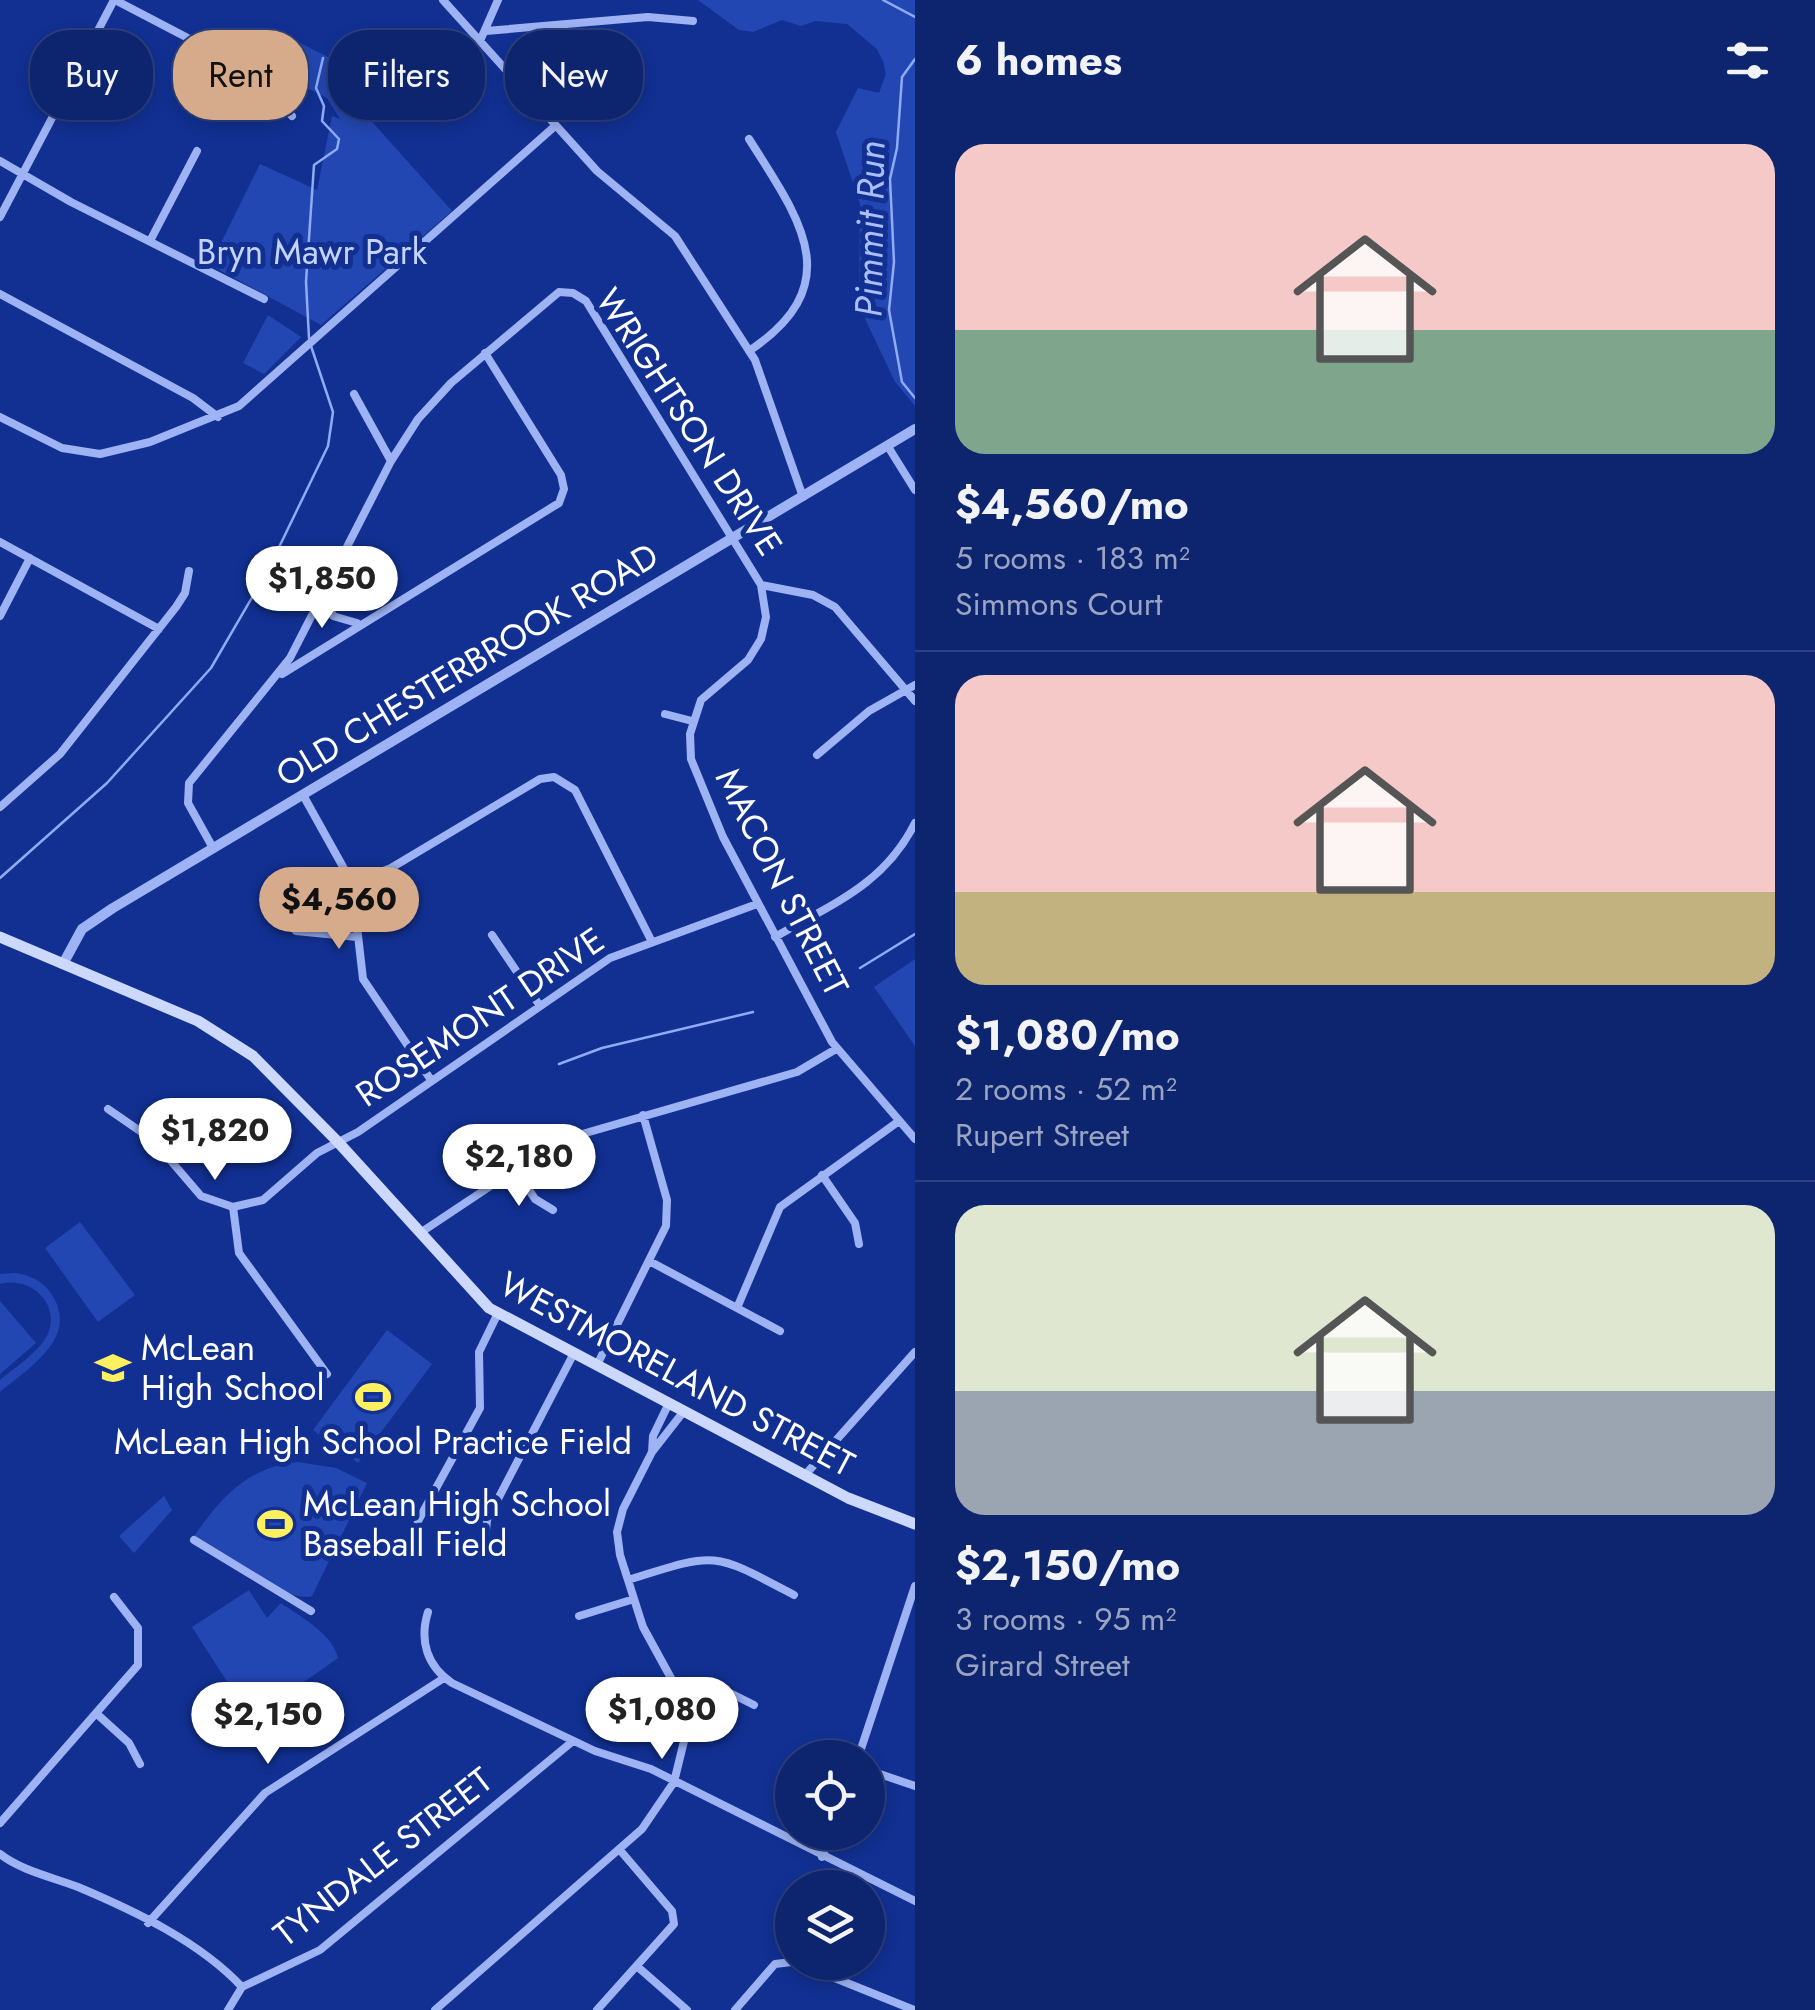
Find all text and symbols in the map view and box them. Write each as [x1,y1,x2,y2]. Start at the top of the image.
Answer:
chip: Buy [30,30,153,120]
chip: Rent [173,30,308,120]
chip: Filters [328,30,485,120]
chip: New [505,30,643,120]
text: 6 homes [955,30,1122,91]
icon: filters [1720,33,1775,88]
water label: Pimmit Run [840,140,899,318]
icon: home [1275,209,1455,389]
park label: Bryn Mawr Park [197,227,428,277]
street label: WRIGHTSON DRIVE [584,278,794,566]
text: $4,560/mo [955,474,1189,535]
street label: OLD CHESTERBROOK ROAD [266,531,668,799]
text: 5 rooms · 183 m² [955,535,1190,581]
pin: $1,850 [241,546,403,631]
text: $1,850 [268,555,376,601]
text: Simmons Court [955,581,1162,627]
icon: home [1275,740,1455,920]
street label: MACON STREET [703,760,861,1004]
pin: $4,560 [258,867,420,952]
text: $4,560 [281,876,397,922]
street label: ROSEMONT DRIVE [346,915,614,1119]
text: $1,080/mo [955,1005,1180,1066]
text: 2 rooms · 52 m² [955,1066,1177,1112]
pin: $1,820 [134,1098,296,1183]
text: $1,820 [161,1107,269,1153]
text: Rupert Street [955,1112,1129,1158]
pin: $2,180 [438,1124,600,1209]
text: $2,180 [465,1133,573,1179]
street label: WESTMORELAND STREET [491,1259,863,1489]
icon: home [1275,1270,1455,1450]
place label: McLean High School [141,1323,325,1413]
school or university icon: McLean High School [94,1349,132,1387]
sports icon: McLean High School Practice Field [354,1378,392,1416]
place label: McLean High School Practice Field [114,1417,632,1467]
place label: McLean High School Baseball Field [303,1479,611,1569]
sports icon: McLean High School Baseball Field [256,1505,294,1543]
text: $2,150/mo [955,1535,1180,1596]
text: 3 rooms · 95 m² [955,1596,1176,1642]
text: Girard Street [955,1642,1130,1688]
pin: $1,080 [581,1677,743,1762]
pin: $2,150 [187,1682,349,1767]
text: $1,080 [608,1686,717,1732]
text: $2,150 [213,1691,323,1737]
map controls [775,1740,885,1980]
button: locate [775,1740,885,1850]
street label: TYNDALE STREET [263,1756,503,1958]
button: layers [775,1870,885,1980]

